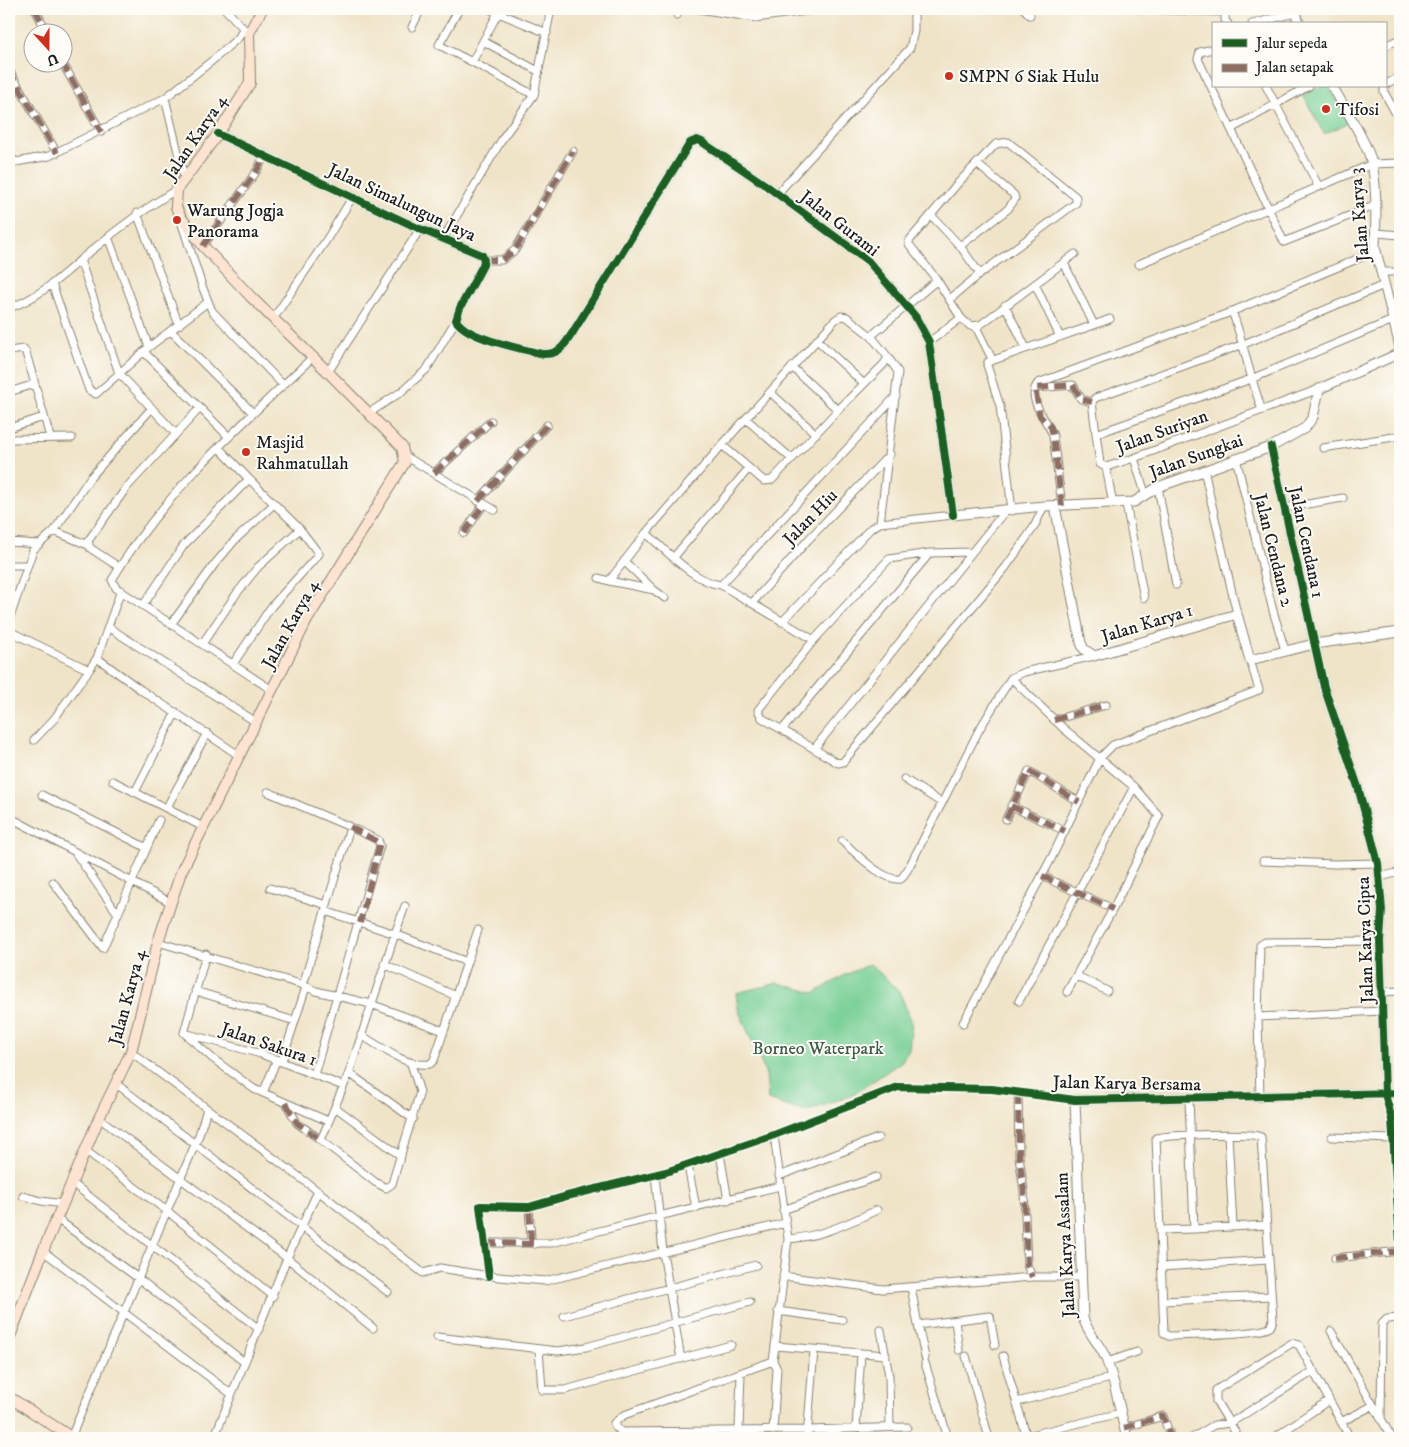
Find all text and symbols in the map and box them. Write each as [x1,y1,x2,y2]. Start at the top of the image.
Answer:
north arrow [22,22,72,72]
legend [1212,22,1386,88]
text: Jalur sepeda [1254,34,1328,53]
text: U [44,49,61,70]
text: Jalan setapak [1254,58,1334,77]
place label: SMPN 6 Siak Hulu [959,66,1100,88]
marker: SMPN 6 Siak Hulu [943,70,955,82]
street label: Jalan Karya 4 [158,90,233,186]
place label: Tifosi [1336,99,1379,121]
marker: Tifosi [1320,103,1332,115]
street label: Jalan Simalungun Jaya [322,158,479,247]
street label: Jalan Karya 3 [1345,167,1375,265]
street label: Jalan Gurami [794,185,883,262]
place label: Warung Jogja Panorama [186,200,284,243]
marker: Warung Jogja Panorama [171,214,183,226]
street label: Jalan Suriyan [1112,405,1212,459]
street label: Jalan Sungkai [1145,430,1246,485]
place label: Masjid Rahmatullah [256,432,349,475]
marker: Masjid Rahmatullah [240,446,252,458]
street label: Jalan Cendana 1 [1283,482,1329,600]
street label: Jalan Hiu [777,485,843,552]
street label: Jalan Cendana 2 [1248,489,1298,609]
street label: Jalan Karya 4 [256,576,325,675]
street label: Jalan Karya 1 [1097,600,1196,649]
street label: Jalan Karya Cipta [1353,876,1379,1006]
street label: Jalan Karya 4 [104,946,151,1049]
street label: Jalan Sakura 1 [216,1018,320,1072]
park label: Borneo Waterpark [752,1038,884,1060]
street label: Jalan Karya Bersama [1051,1072,1202,1096]
street label: Jalan Karya Assalam [1051,1172,1081,1320]

